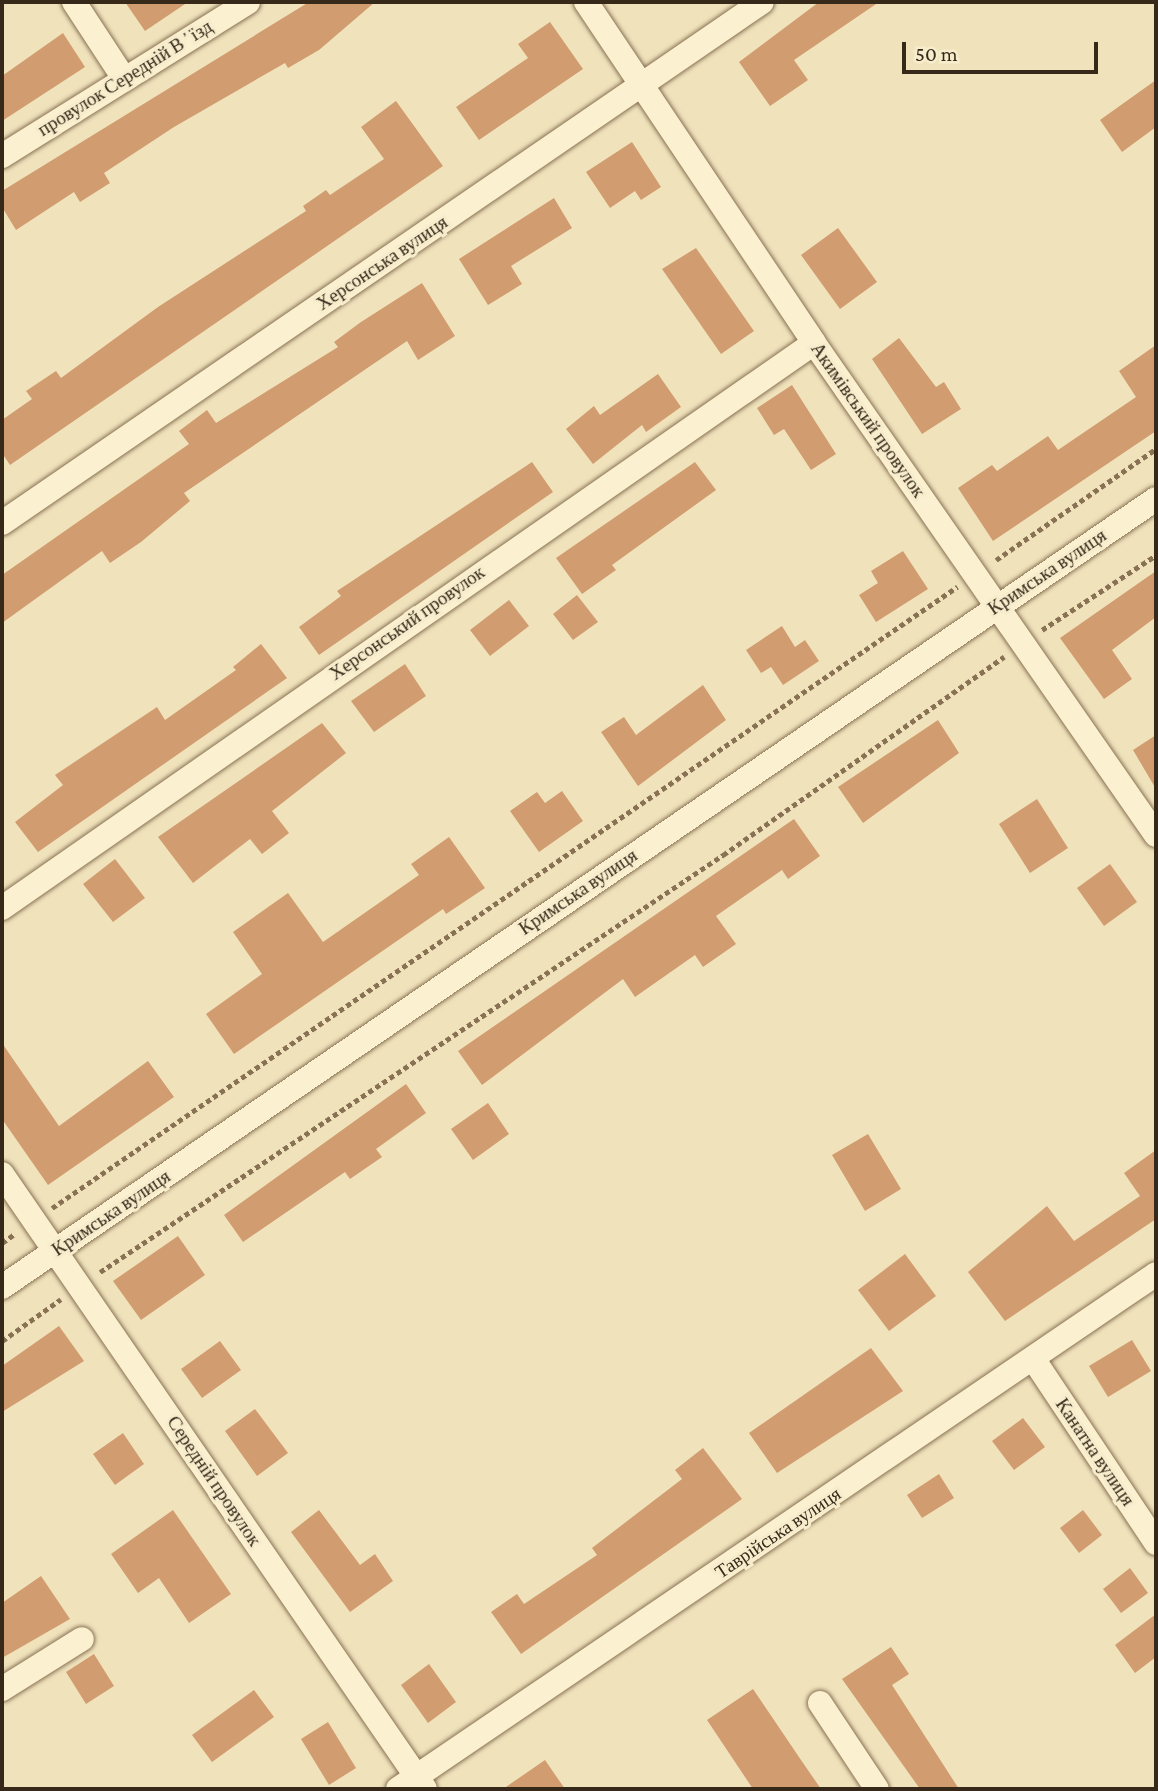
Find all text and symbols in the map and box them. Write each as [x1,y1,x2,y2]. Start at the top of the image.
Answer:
street label: провулок Середній Вʼїзд [33,15,217,141]
scale bar [906,28,1102,72]
text: 50 m [915,42,958,66]
street label: Херсонська вулиця [312,211,452,315]
street label: Акимівський провулок [806,338,930,502]
street label: Кримська вулиця [983,524,1111,620]
street label: Херсонський провулок [325,561,489,685]
street label: Кримська вулиця [514,844,642,940]
street label: Кримська вулиця [47,1165,175,1261]
street label: Канатна вулиця [1051,1394,1139,1510]
street label: Середній провулок [162,1412,266,1550]
street label: Таврійська вулиця [711,1482,845,1584]

